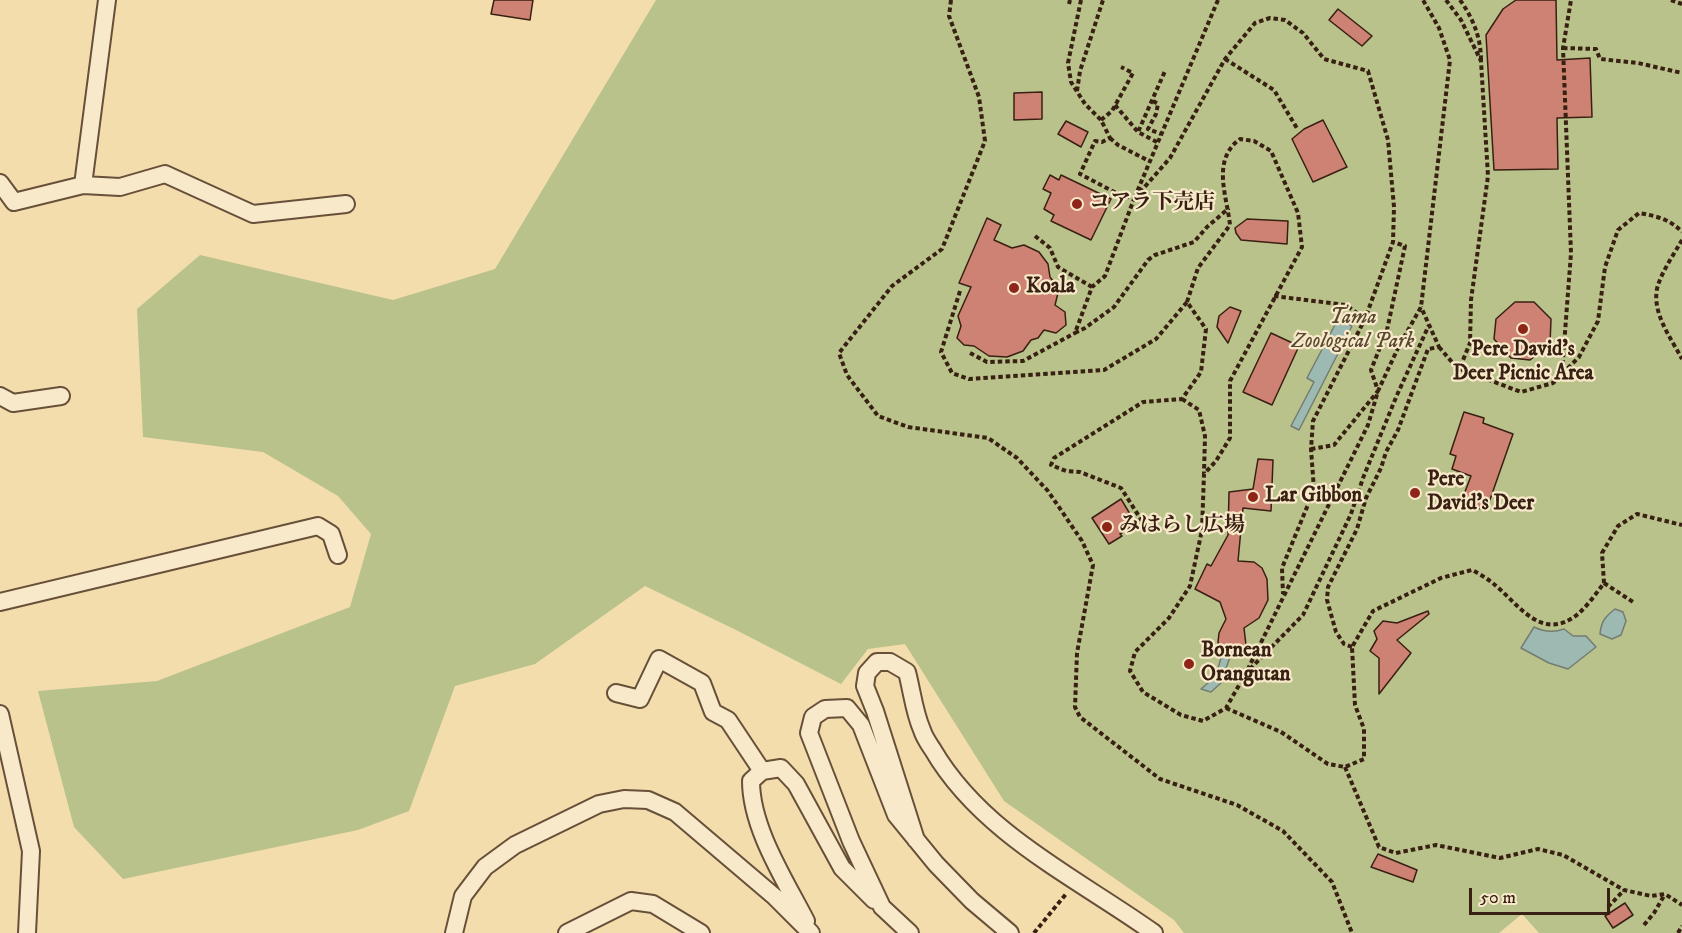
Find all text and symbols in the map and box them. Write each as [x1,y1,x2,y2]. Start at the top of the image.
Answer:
place label: コアラ下売店 [1089,191,1215,217]
marker: コアラ下売店 [1070,197,1084,211]
place label: Koala [1026,275,1075,301]
marker: Koala [1007,281,1021,295]
park label: Tama Zoological Park [1292,306,1414,356]
marker: Pere David's Deer Picnic Area [1516,322,1530,336]
place label: Pere David's Deer Picnic Area [1453,338,1593,388]
place label: Pere David's Deer [1427,468,1534,518]
place label: Lar Gibbon [1265,484,1362,510]
marker: Pere David's Deer [1408,486,1422,500]
marker: Lar Gibbon [1246,490,1260,504]
place label: みはらし広場 [1119,514,1245,540]
marker: みはらし広場 [1100,520,1114,534]
place label: Bornean Orangutan [1201,639,1291,689]
marker: Bornean Orangutan [1182,657,1196,671]
scale bar [1472,876,1613,914]
text: 50 m [1480,887,1516,909]

